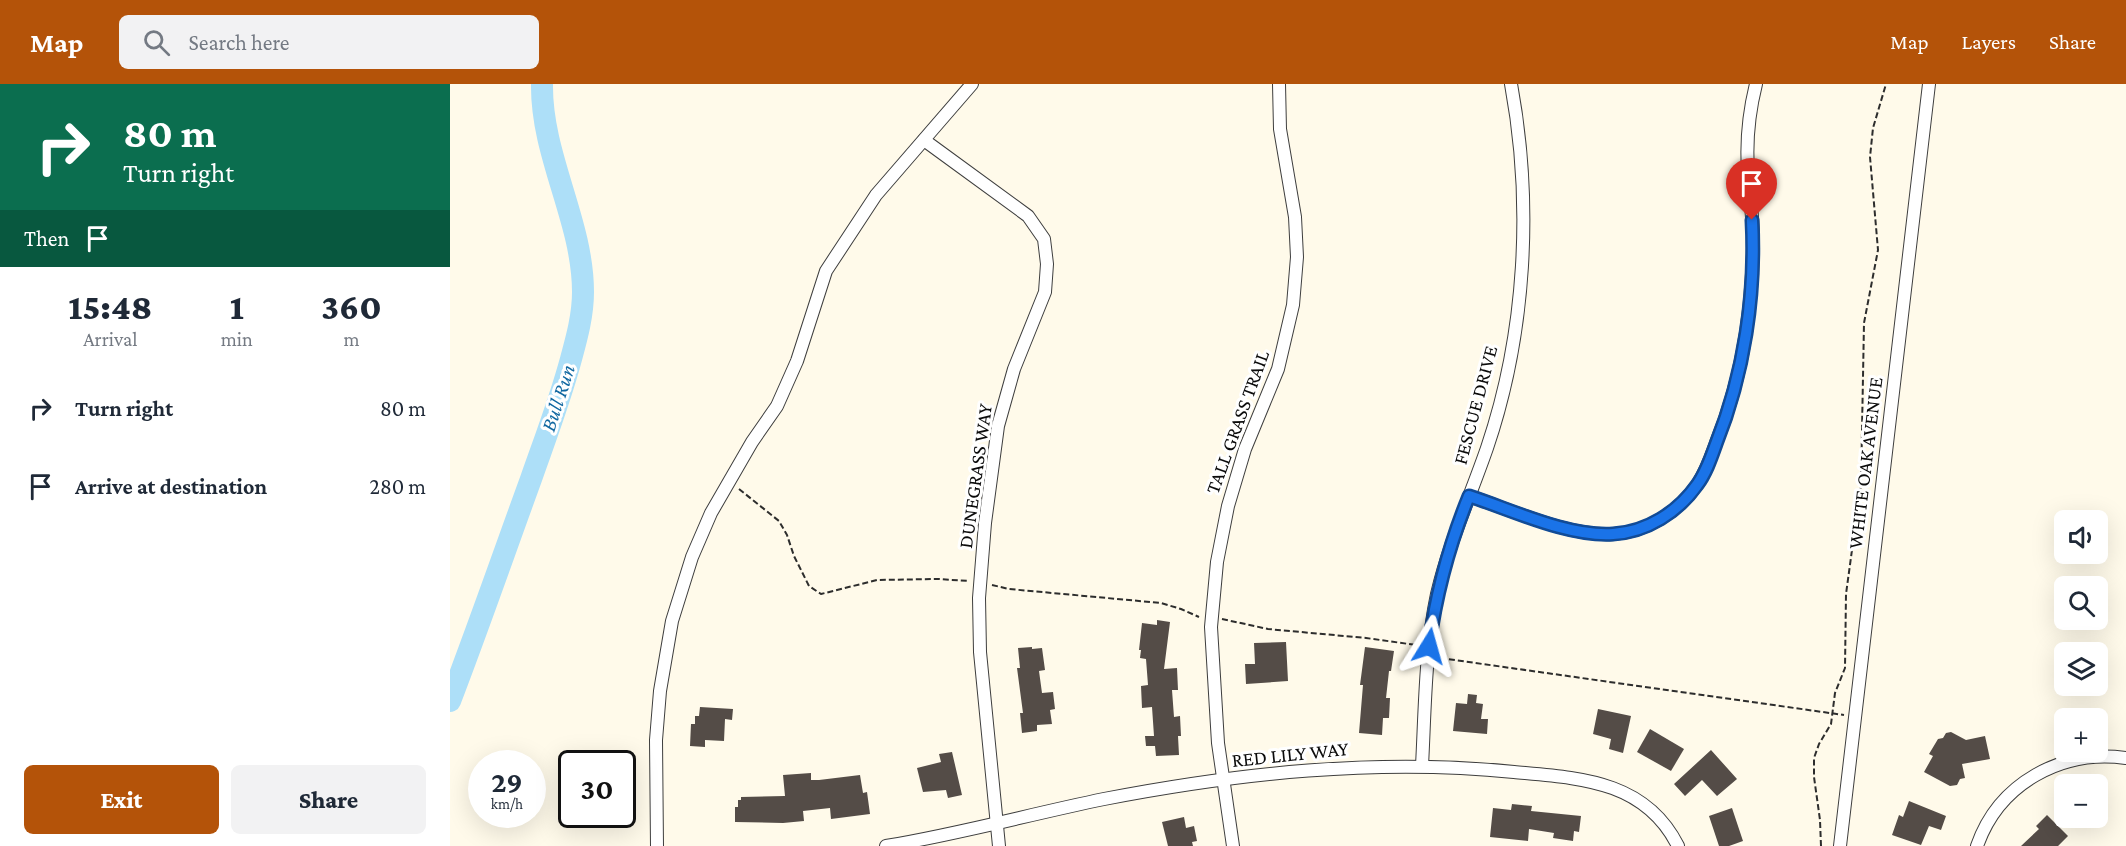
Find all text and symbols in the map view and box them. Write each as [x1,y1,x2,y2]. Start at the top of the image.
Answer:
search box [119,15,539,69]
icon: search [140,26,173,59]
text: Map [30,27,83,58]
text: Search here [188,30,289,55]
text: Map [1890,30,1929,54]
text: Layers [1962,30,2016,54]
text: Share [2049,30,2096,54]
icon: right [24,108,102,186]
text: 80 m [123,109,217,156]
text: Turn right [123,158,234,188]
pin [1726,158,1777,220]
icon: arrive [1735,167,1768,200]
icon: arrive [81,222,114,255]
text: Then [24,226,69,251]
text: 15:48 [68,287,152,327]
text: 1 [230,287,244,327]
text: 360 [321,287,382,327]
text: Arrival [83,328,138,350]
text: min [221,328,253,350]
text: m [343,328,359,350]
street label: FESCUE DRIVE [1449,343,1501,467]
street label: TALL GRASS TRAIL [1201,347,1273,497]
water label: Bull Run [536,362,580,434]
street label: WHITE OAK AVENUE [1844,376,1886,550]
icon: right [24,392,57,425]
text: Turn right [75,396,173,421]
text: 80 m [380,396,426,421]
street label: DUNEGRASS WAY [954,402,996,550]
icon: arrive [24,470,57,503]
text: Arrive at destination [75,474,267,499]
text: 280 m [369,474,426,499]
map controls [2054,510,2108,828]
button: sound [2054,510,2108,564]
button: search [2054,576,2108,630]
position arrow [1397,614,1461,678]
button: layers [2054,642,2108,696]
button: + [2054,708,2108,762]
street label: RED LILY WAY [1231,737,1350,771]
speed limit sign: 30 [558,750,636,828]
button: Exit [24,765,219,834]
button: Share [231,765,426,834]
text: 29 [491,765,523,798]
button: − [2054,774,2108,828]
text: km/h [491,796,523,812]

